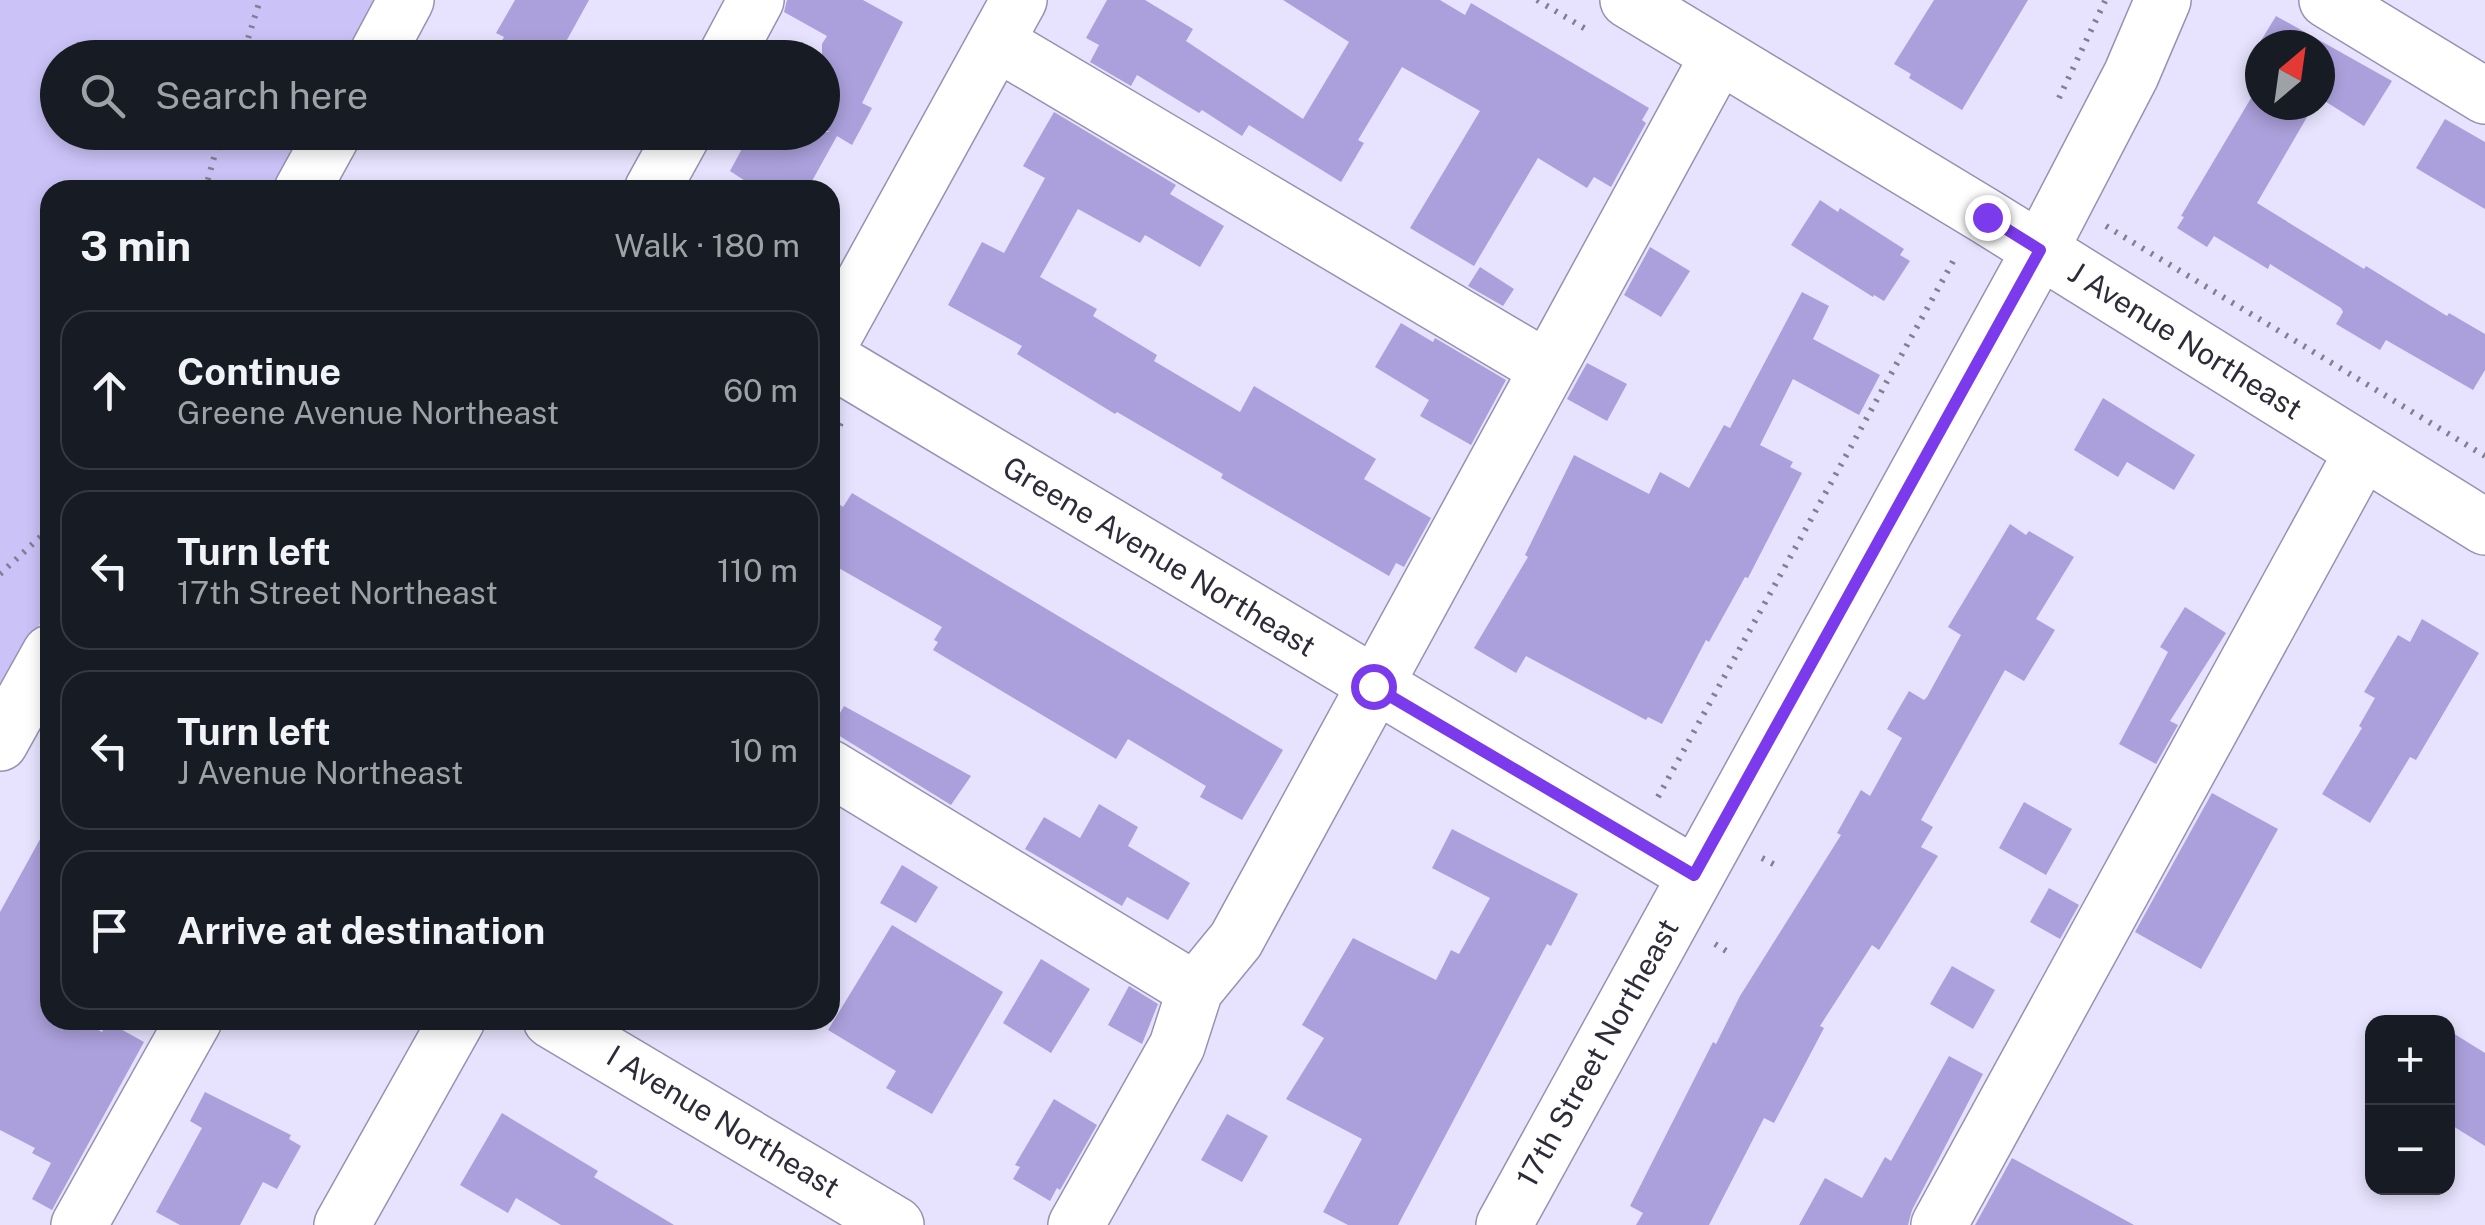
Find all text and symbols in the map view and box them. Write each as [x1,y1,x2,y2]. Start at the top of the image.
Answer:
north arrow [2245,30,2335,120]
search box [40,40,840,150]
icon: search [75,68,130,123]
text: Search here [155,73,368,118]
route end [1965,195,2011,241]
text: 3 min [80,221,191,270]
text: Walk · 180 m [614,227,800,264]
street label: J Avenue Northeast [2062,254,2309,427]
text: Continue [177,349,341,394]
icon: ahead [82,363,137,418]
text: 60 m [723,372,798,409]
text: Greene Avenue Northeast [177,394,559,431]
street label: Greene Avenue Northeast [997,448,1322,664]
text: Turn left [177,529,331,574]
icon: left [82,543,137,598]
text: 110 m [717,552,798,589]
text: 17th Street Northeast [177,574,498,611]
route start [1351,664,1397,710]
text: Turn left [177,709,331,754]
icon: left [82,723,137,778]
text: 10 m [730,732,798,769]
text: J Avenue Northeast [177,754,463,791]
icon: arrive [82,903,137,958]
text: Arrive at destination [177,908,545,953]
street label: 17th Street Northeast [1508,912,1686,1193]
map controls [2365,1015,2455,1195]
button: + [2365,1015,2455,1105]
street label: I Avenue Northeast [601,1037,846,1205]
button: − [2365,1105,2455,1195]

